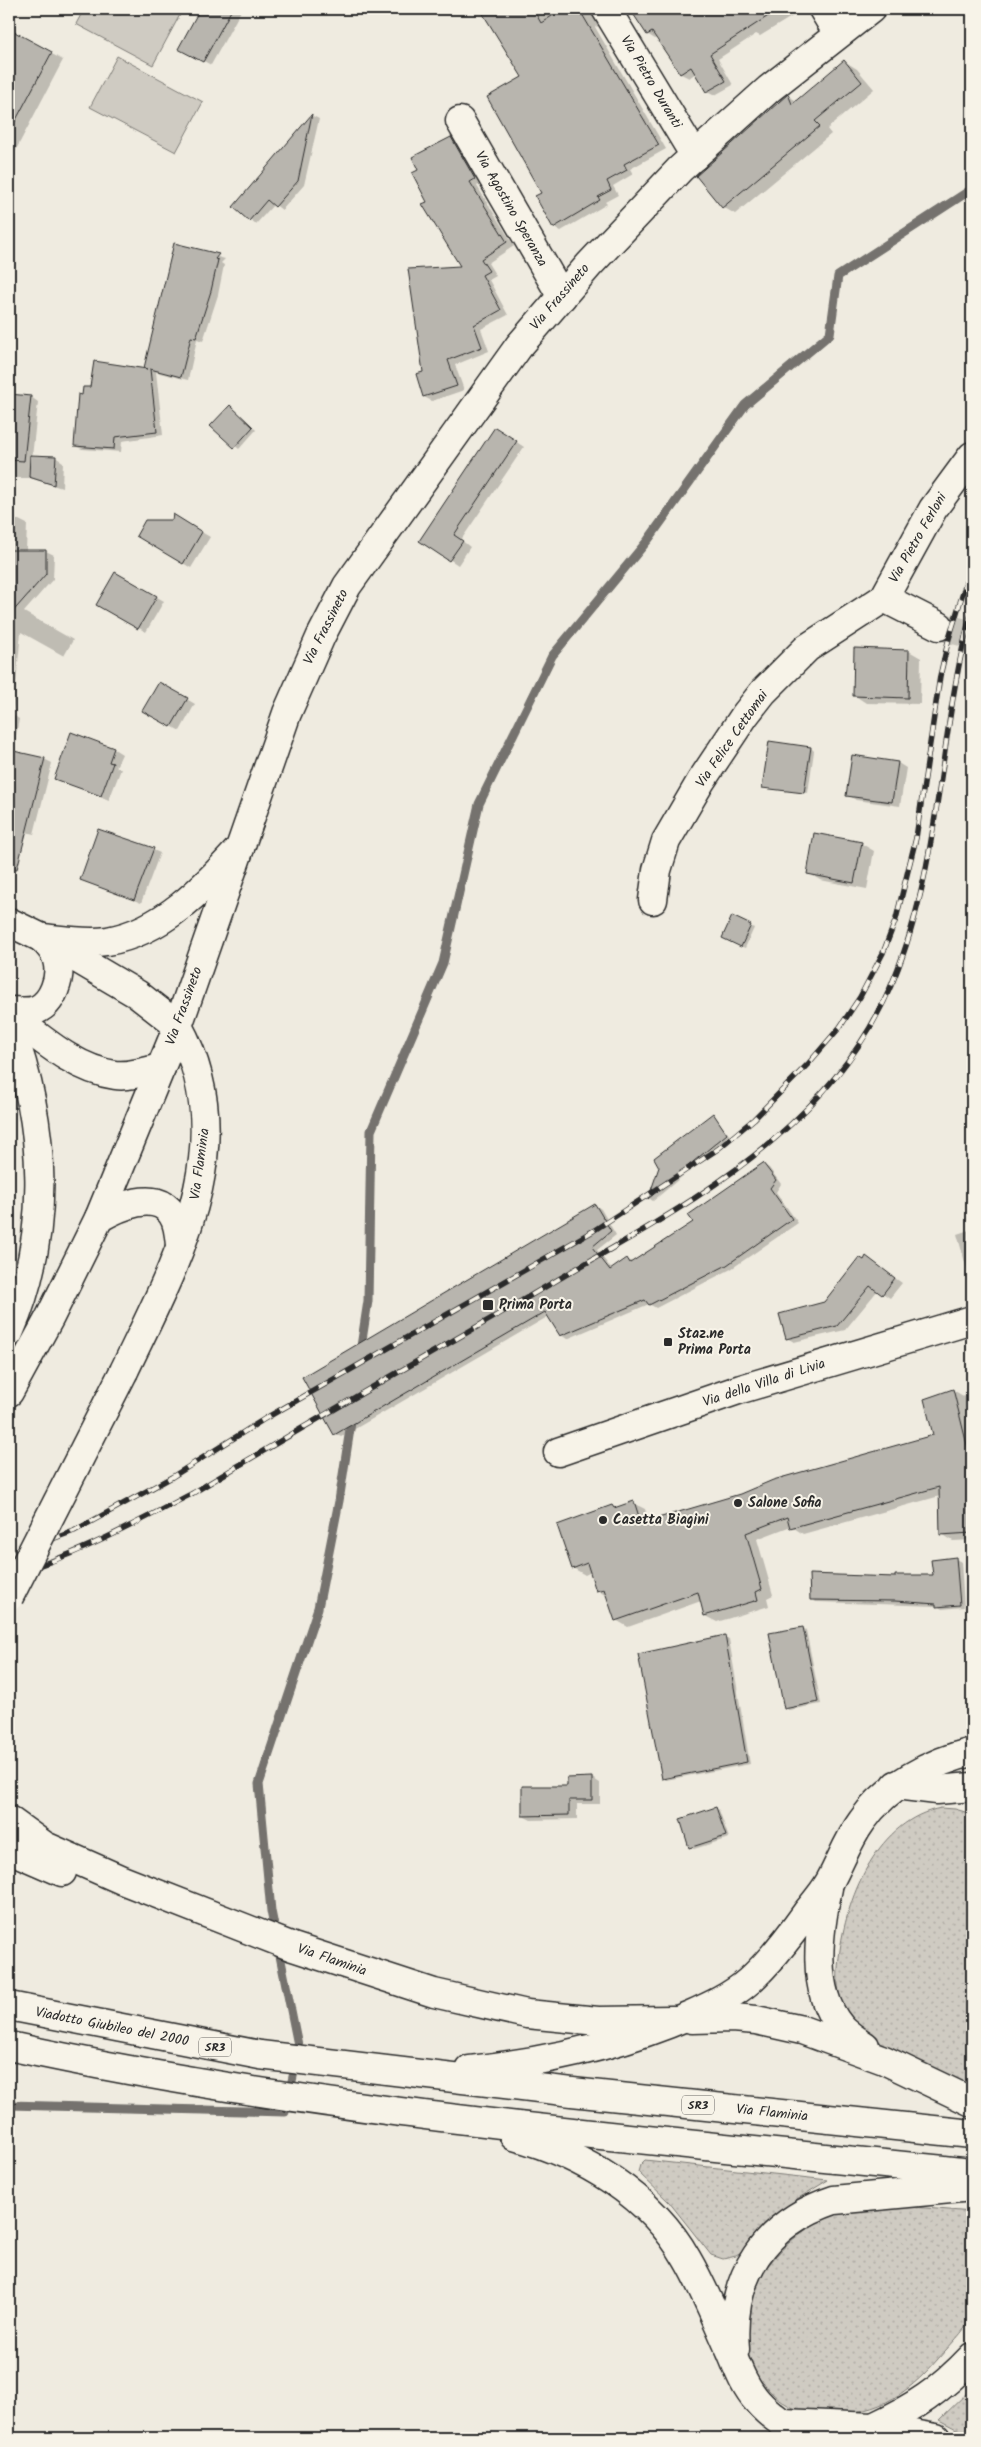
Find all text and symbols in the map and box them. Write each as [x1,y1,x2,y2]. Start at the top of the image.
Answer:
street label: Via Pietro Duranti [614,31,688,133]
street label: Via Agostino Speranza [469,147,553,271]
street label: Via Frassineto [525,259,595,335]
street label: Via Pietro Ferloni [883,488,953,587]
street label: Via Frassineto [298,585,354,669]
street label: Via Felice Cettomai [690,685,774,792]
street label: Via Frassineto [160,964,208,1048]
street label: Via Flaminia [184,1127,216,1201]
place label: Prima Porta [499,1294,572,1316]
marker: Prima Porta [481,1298,495,1312]
place label: Staz.ne Prima Porta [678,1323,751,1361]
marker: Staz.ne Prima Porta [662,1336,674,1348]
street label: Via della Villa di Livia [700,1353,828,1413]
place label: Salone Sofia [748,1492,821,1514]
marker: Salone Sofia [732,1497,744,1509]
place label: Casetta Biagini [613,1509,709,1531]
marker: Casetta Biagini [597,1514,609,1526]
street label: Via Flaminia [294,1938,370,1982]
street label: Viadotto Giubileo del 2000 [33,2001,191,2053]
road number: SR3 [199,2038,231,2056]
road number: SR3 [682,2096,714,2114]
street label: Via Flaminia [735,2098,809,2128]

